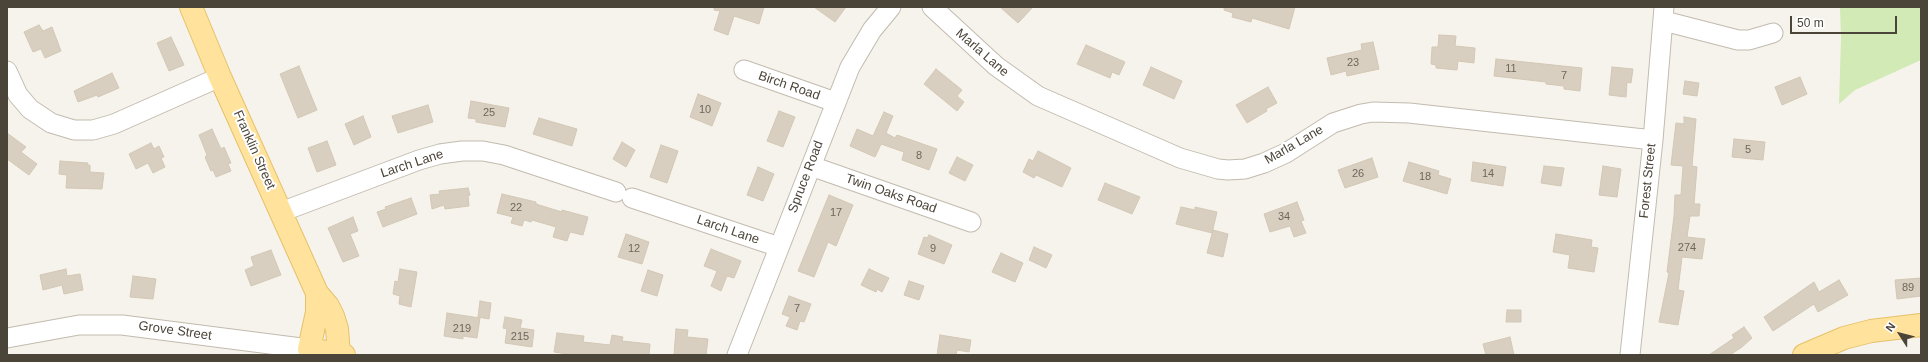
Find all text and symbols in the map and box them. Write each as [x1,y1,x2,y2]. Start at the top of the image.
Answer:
scale bar [1792,8,1899,34]
text: 50 m [1797,16,1824,30]
street label: Marla Lane [952,26,1012,80]
house number: 23 [1347,56,1359,70]
house number: 11 [1505,62,1517,76]
street label: Birch Road [756,68,822,104]
house number: 7 [1561,69,1567,83]
house number: 10 [699,103,711,117]
house number: 25 [483,106,495,120]
street label: Franklin Street [230,108,278,192]
street label: Marla Lane [1262,122,1326,168]
street label: Spruce Road [785,139,827,215]
street label: Forest Street [1636,143,1660,219]
house number: 5 [1745,143,1751,157]
street label: Larch Lane [379,147,445,181]
house number: 8 [916,149,922,163]
house number: 26 [1352,167,1364,181]
house number: 14 [1482,167,1494,181]
house number: 18 [1419,170,1431,184]
street label: Twin Oaks Road [843,171,939,217]
house number: 22 [510,201,522,215]
house number: 17 [830,206,842,220]
house number: 34 [1278,210,1290,224]
street label: Larch Lane [695,212,761,248]
house number: 274 [1678,241,1696,255]
house number: 12 [628,242,640,256]
house number: 9 [930,242,936,256]
house number: 89 [1902,281,1914,295]
house number: 7 [794,302,800,316]
north arrow [1880,314,1920,354]
street label: Grove Street [137,318,213,344]
text: N [1883,320,1897,334]
house number: 219 [453,322,471,336]
house number: 215 [511,330,529,344]

